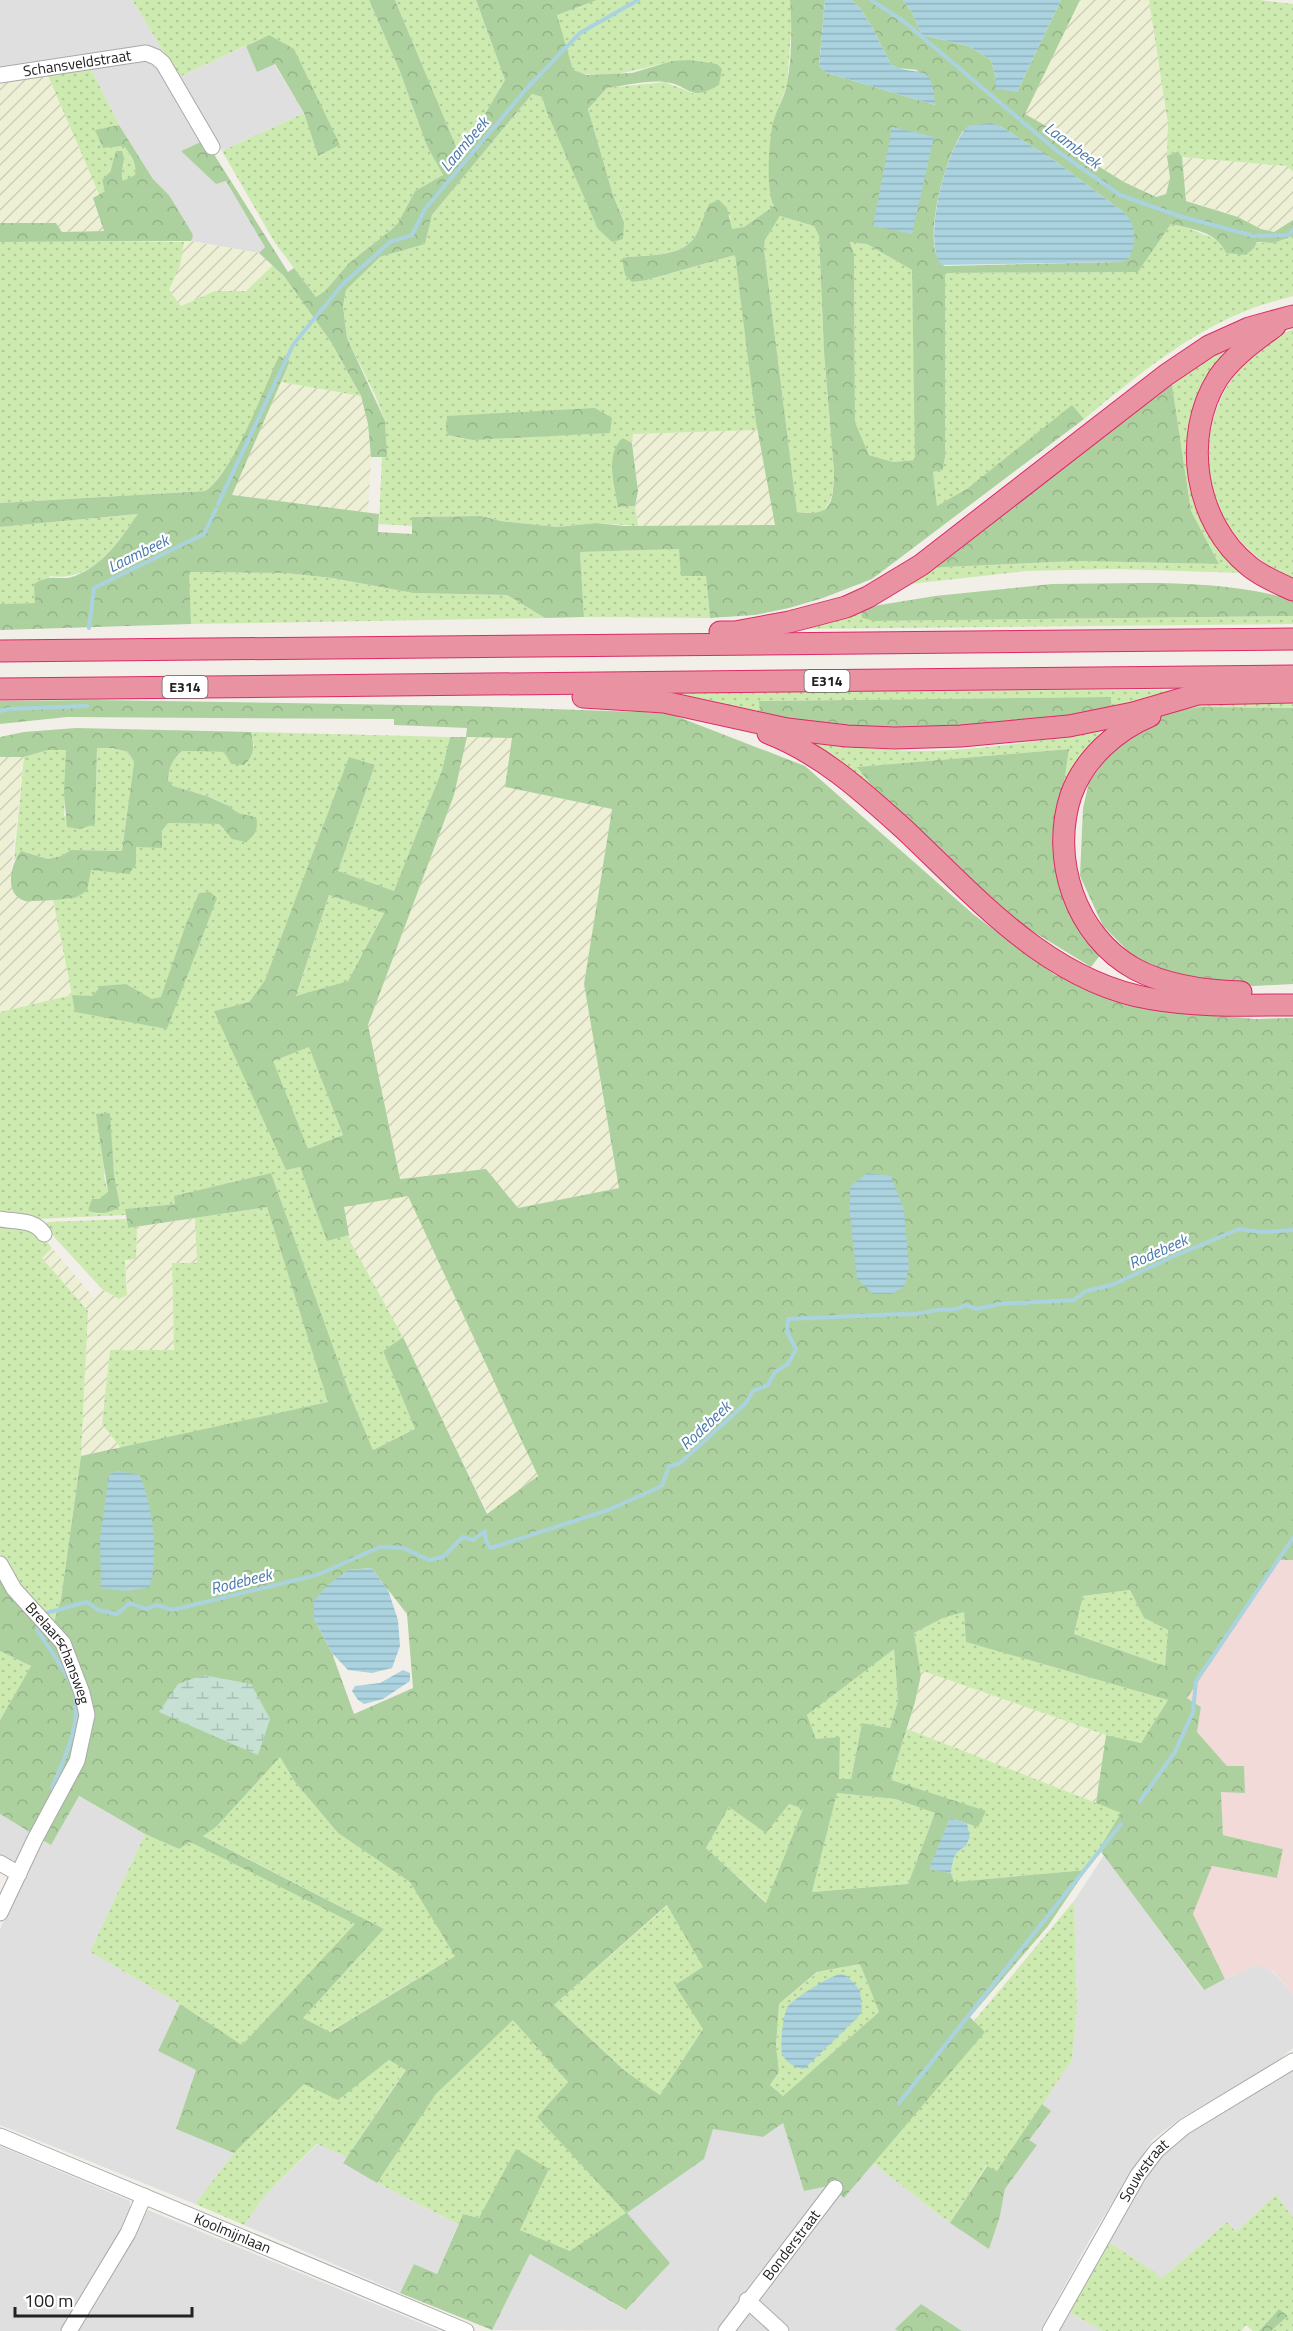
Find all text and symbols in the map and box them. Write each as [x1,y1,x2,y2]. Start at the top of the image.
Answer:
street label: Schansveldstraat [21,43,133,82]
water label: Laambeek [434,110,495,177]
water label: Laambeek [1040,116,1108,175]
water label: Laambeek [103,527,174,578]
road number: E314 [804,670,850,692]
road number: E314 [162,676,207,698]
water label: Rodebeek [1125,1227,1193,1275]
water label: Rodebeek [674,1394,737,1455]
water label: Rodebeek [208,1561,276,1600]
street label: Brelaarschansweg [20,1597,96,1707]
street label: Souwstraat [1113,2133,1174,2206]
street label: Bonderstraat [757,2204,826,2285]
street label: Koolmijnlaan [191,2206,275,2259]
scale bar [15,2280,192,2318]
text: 100 m [24,2287,73,2314]

